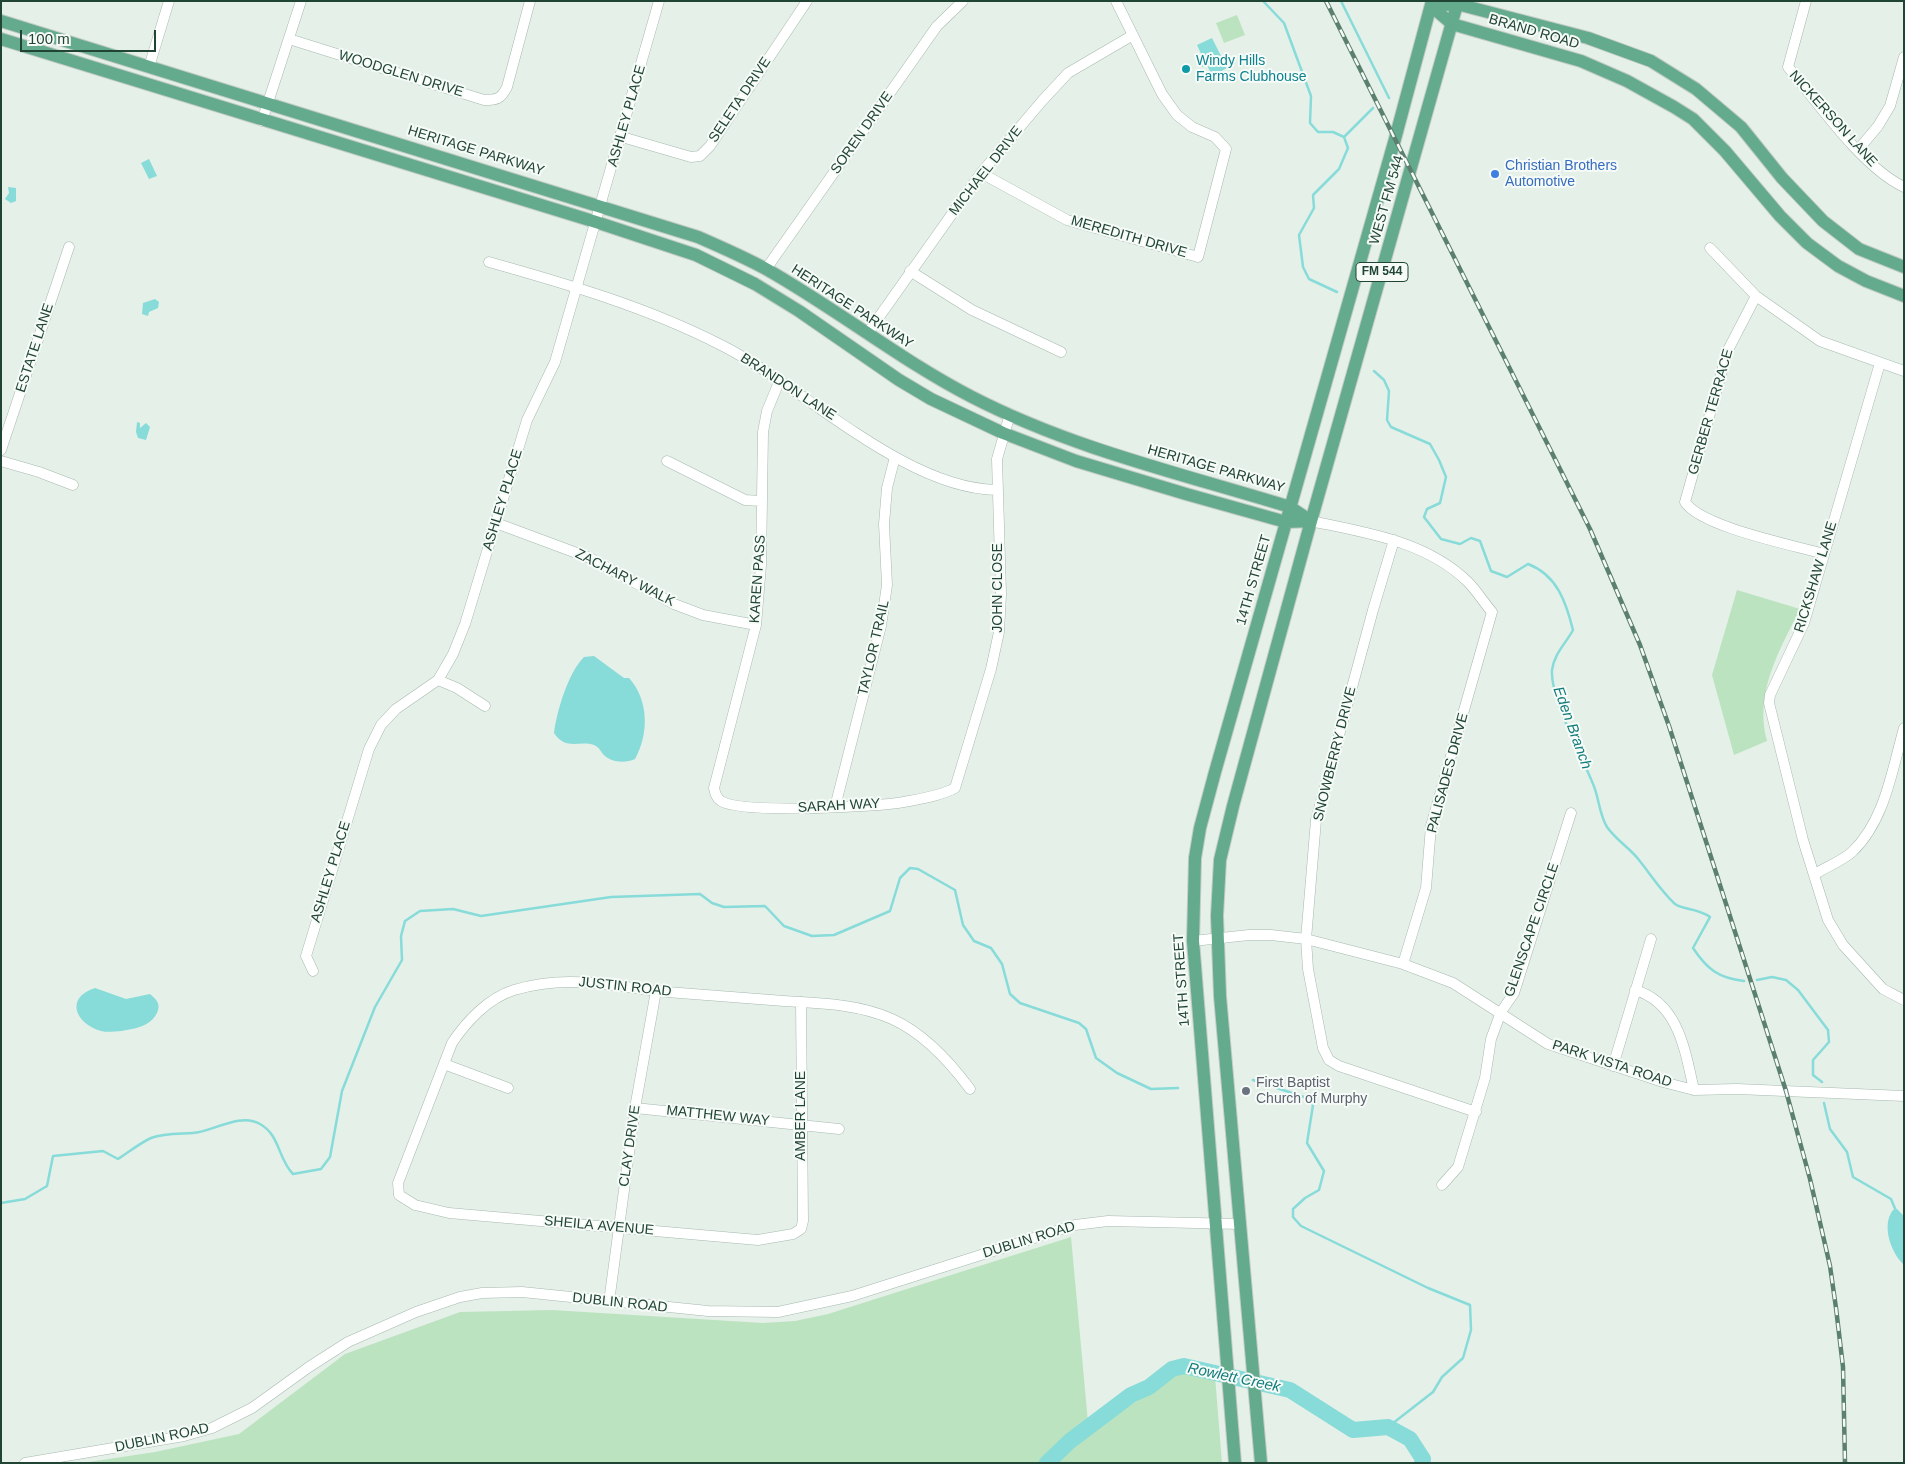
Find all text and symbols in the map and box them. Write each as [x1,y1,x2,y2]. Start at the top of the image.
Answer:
street label: BRAND ROAD [1487,11,1581,53]
scale bar [22,20,159,52]
text: 100 m [28,30,70,47]
street label: WOODGLEN DRIVE [336,47,466,101]
place label: Windy Hills Farms Clubhouse [1196,53,1306,85]
street label: SELETA DRIVE [705,54,775,146]
street label: ASHLEY PLACE [604,63,650,169]
marker: Windy Hills Farms Clubhouse [1180,63,1192,75]
street label: NICKERSON LANE [1785,67,1881,171]
street label: SOREN DRIVE [827,89,897,177]
street label: HERITAGE PARKWAY [406,122,546,180]
street label: MICHAEL DRIVE [946,123,1026,219]
street label: WEST FM 544 [1366,154,1408,246]
place label: Christian Brothers Automotive [1505,158,1617,190]
marker: Christian Brothers Automotive [1489,168,1501,180]
street label: MEREDITH DRIVE [1069,212,1189,262]
street label: HERITAGE PARKWAY [788,261,916,353]
road number: FM 544 [1356,262,1408,282]
street label: ESTATE LANE [13,301,57,395]
street label: GERBER TERRACE [1685,347,1737,477]
street label: BRANDON LANE [737,350,839,424]
street label: HERITAGE PARKWAY [1146,441,1286,497]
street label: ASHLEY PLACE [480,447,526,553]
street label: RICKSHAW LANE [1791,519,1841,635]
street label: 14TH STREET [1233,533,1275,627]
street label: KAREN PASS [747,534,769,624]
street label: JOHN CLOSE [990,543,1006,633]
street label: ZACHARY WALK [572,546,678,610]
street label: TAYLOR TRAIL [855,599,893,697]
water label: Eden Branch [1549,684,1595,772]
street label: SNOWBERRY DRIVE [1310,685,1360,823]
street label: PALISADES DRIVE [1424,711,1472,835]
street label: SARAH WAY [797,795,881,817]
street label: ASHLEY PLACE [308,819,354,925]
street label: GLENSCAPE CIRCLE [1501,861,1563,999]
street label: 14TH STREET [1170,933,1194,1027]
street label: JUSTIN ROAD [578,974,672,1000]
street label: PARK VISTA ROAD [1550,1037,1674,1091]
street label: AMBER LANE [793,1071,809,1161]
place label: First Baptist Church of Murphy [1256,1075,1367,1108]
marker: First Baptist Church of Murphy [1240,1085,1252,1097]
street label: MATTHEW WAY [665,1102,771,1130]
street label: CLAY DRIVE [616,1104,644,1188]
street label: SHEILA AVENUE [543,1213,655,1239]
street label: DUBLIN ROAD [981,1218,1077,1262]
street label: DUBLIN ROAD [572,1290,668,1316]
water label: Rowlett Creek [1186,1359,1282,1397]
street label: DUBLIN ROAD [113,1420,211,1456]

